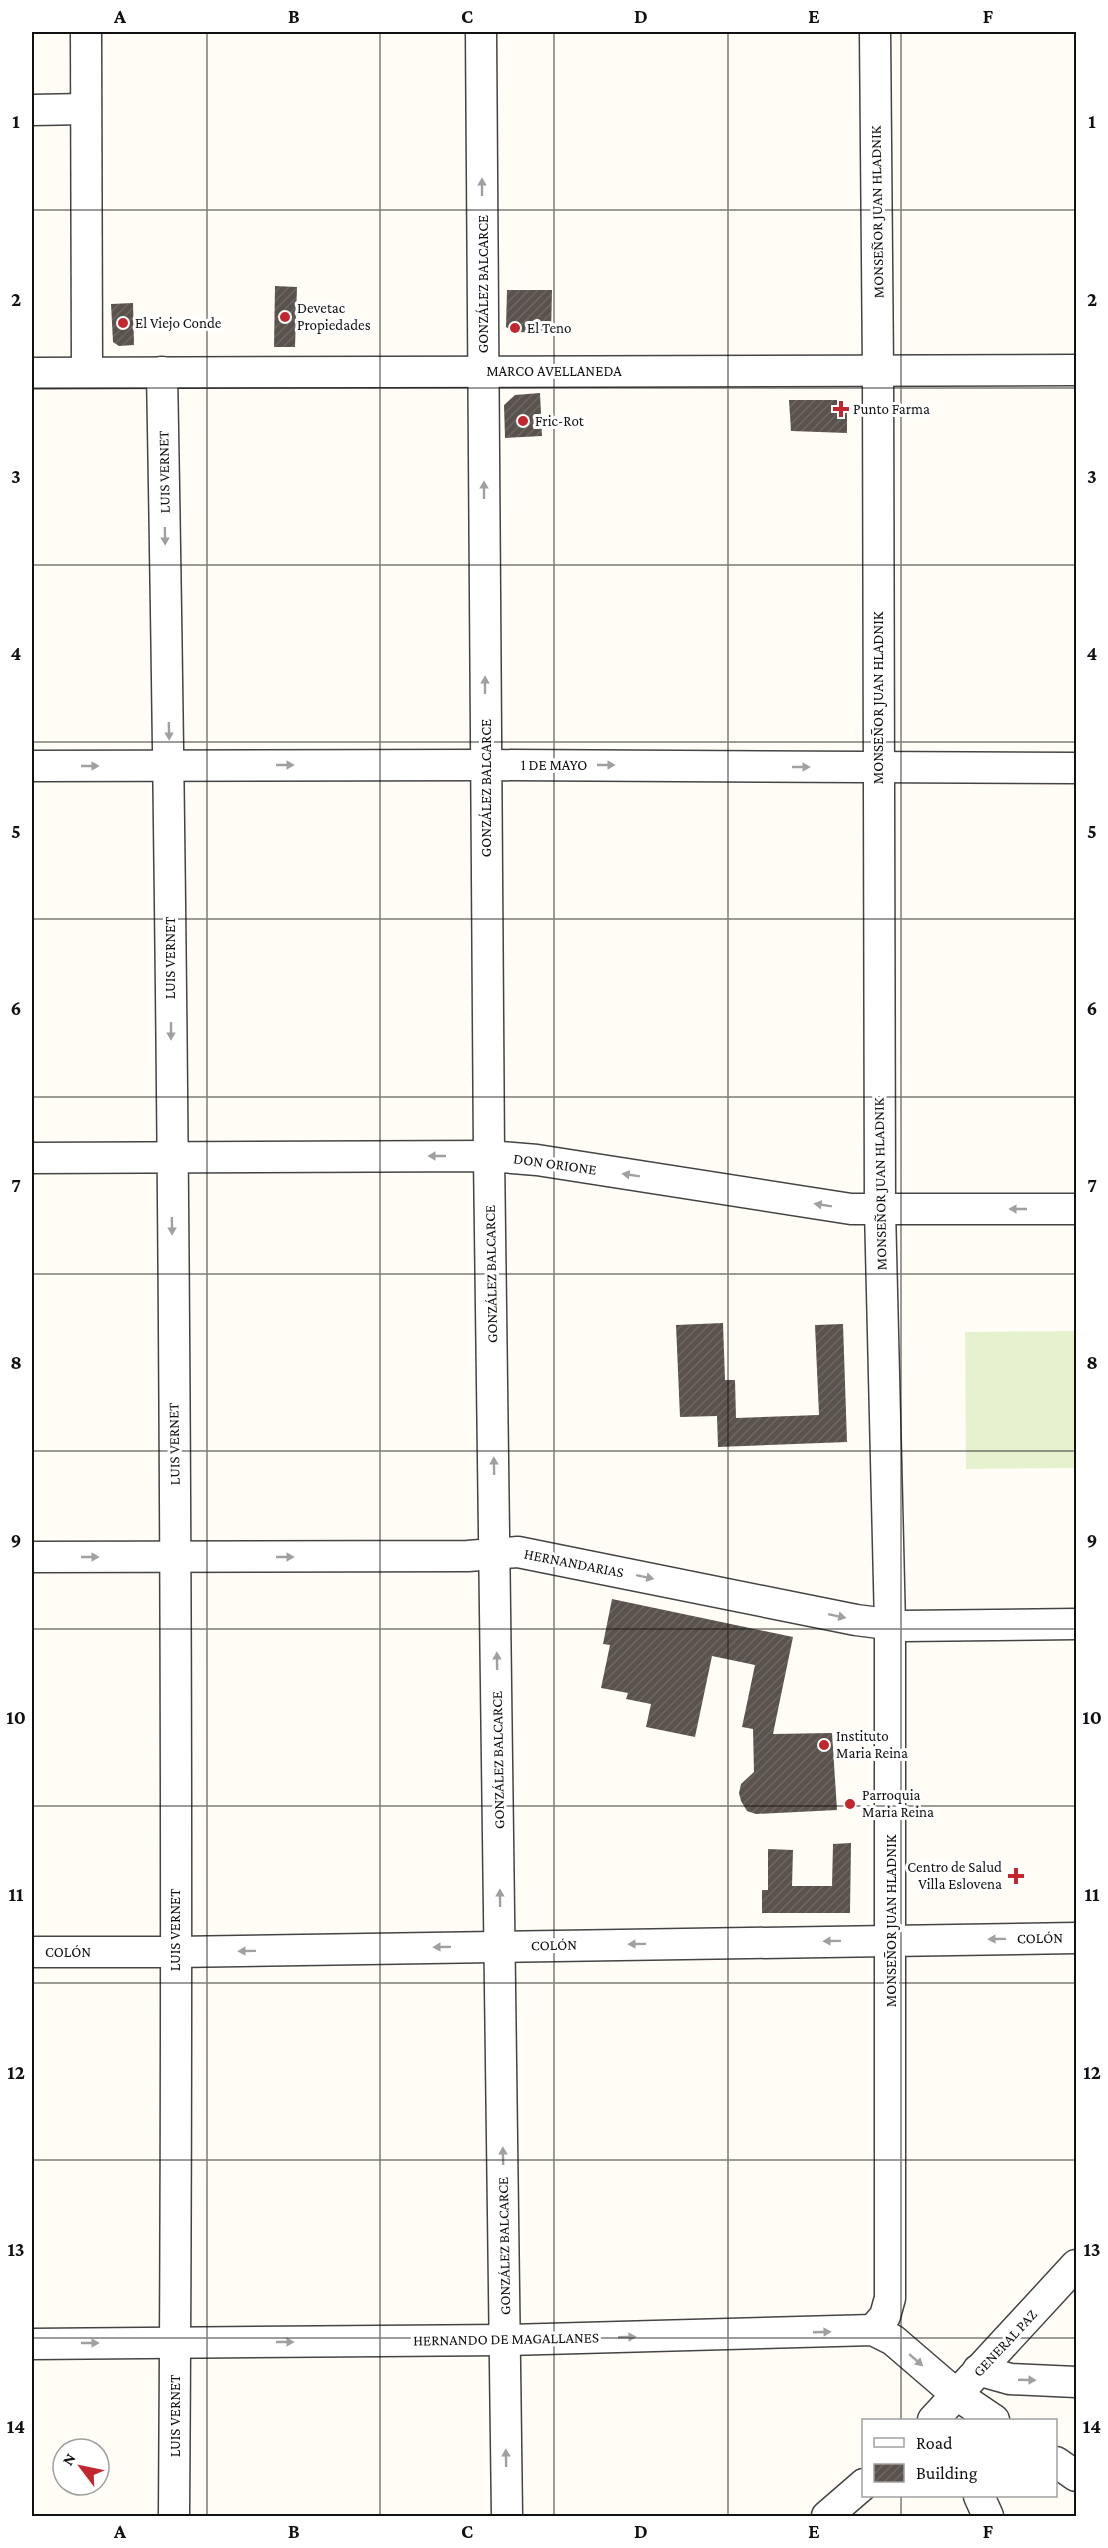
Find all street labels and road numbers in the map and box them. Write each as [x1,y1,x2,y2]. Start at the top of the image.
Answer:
street label: MONSEÑOR JUAN HLADNIK [867,125,888,298]
street label: GONZÁLEZ BALCARCE [475,215,491,353]
street label: MARCO AVELLANEDA [486,363,622,379]
street label: LUIS VERNET [155,430,173,514]
street label: MONSEÑOR JUAN HLADNIK [870,611,887,784]
street label: GONZÁLEZ BALCARCE [478,719,494,857]
street label: 1 DE MAYO [521,757,587,773]
street label: LUIS VERNET [162,917,178,999]
street label: MONSEÑOR JUAN HLADNIK [870,1097,891,1270]
street label: DON ORIONE [512,1150,598,1178]
street label: GONZÁLEZ BALCARCE [482,1205,500,1343]
street label: LUIS VERNET [165,1402,183,1486]
street label: HERNANDARIAS [523,1545,625,1581]
street label: GONZÁLEZ BALCARCE [489,1691,507,1829]
street label: MONSEÑOR JUAN HLADNIK [883,1834,900,2007]
street label: LUIS VERNET [167,1889,183,1971]
street label: COLÓN [1017,1930,1063,1946]
street label: COLÓN [531,1937,577,1953]
street label: COLÓN [45,1944,91,1960]
street label: GONZÁLEZ BALCARCE [495,2177,513,2315]
street label: GENERAL PAZ [970,2306,1040,2380]
street label: HERNANDO DE MAGALLANES [413,2329,599,2349]
street label: LUIS VERNET [167,2375,183,2457]

